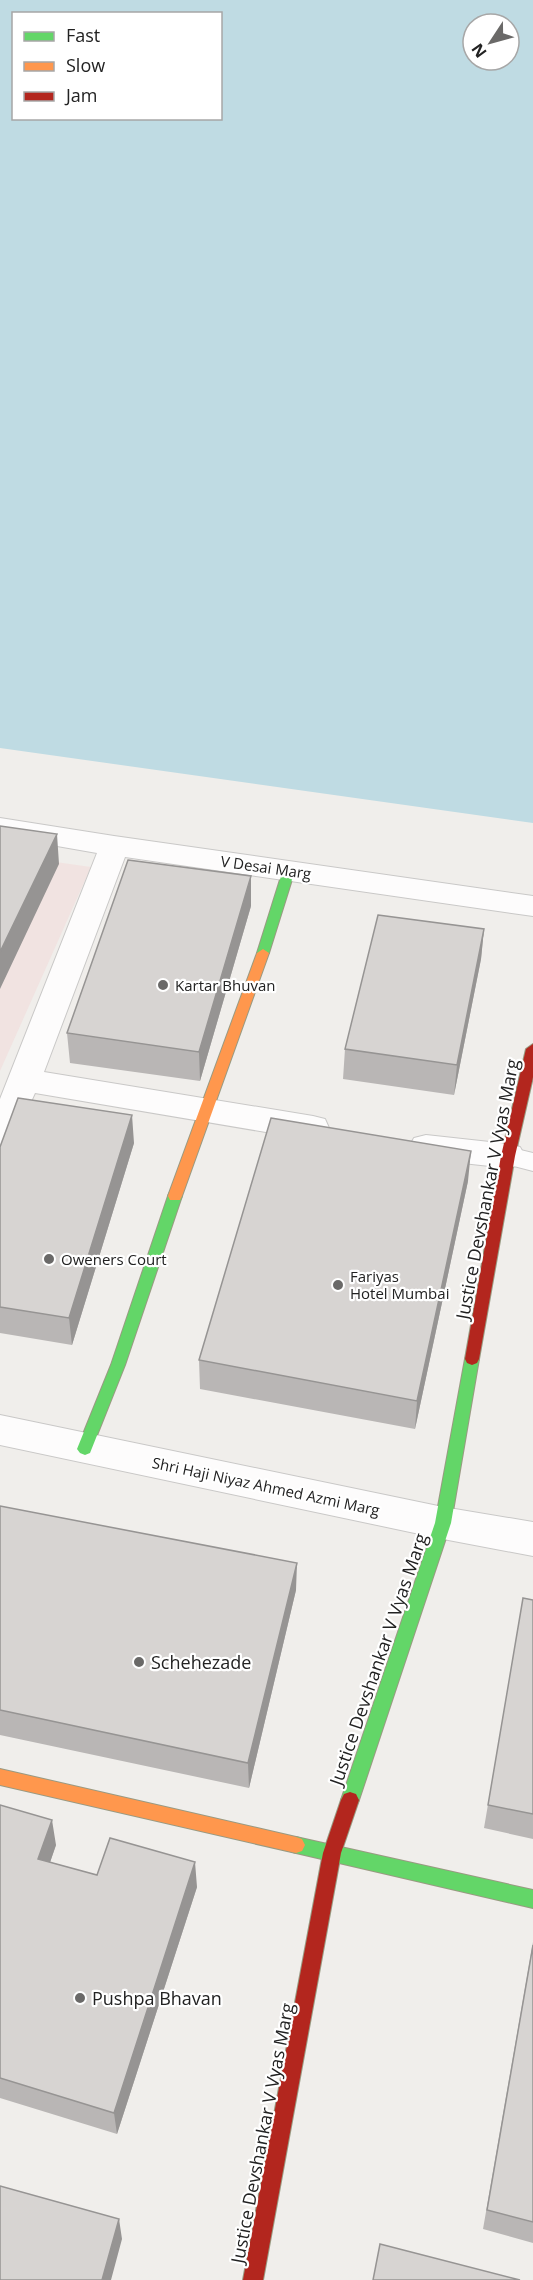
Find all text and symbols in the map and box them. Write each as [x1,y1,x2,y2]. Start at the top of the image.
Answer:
legend [12,12,222,120]
north arrow [461,12,521,72]
text: Fast [66,23,100,47]
text: N [466,39,492,63]
text: Slow [66,53,105,77]
text: Jam [64,83,98,107]
street label: V Desai Marg [219,851,313,883]
place label: Kartar Bhuvan [175,975,275,995]
marker: Kartar Bhuvan [156,978,170,992]
street label: Justice Devshankar V Vyas Marg [450,1056,524,1323]
place label: Oweners Court [61,1249,167,1269]
marker: Oweners Court [42,1252,56,1266]
place label: Fariyas Hotel Mumbai [350,1266,449,1303]
marker: Fariyas Hotel Mumbai [331,1278,345,1292]
street label: Shri Haji Niyaz Ahmed Azmi Marg [150,1452,382,1520]
street label: Justice Devshankar V Vyas Marg [323,1530,433,1790]
place label: Schehezade [151,1650,251,1674]
marker: Schehezade [132,1655,146,1669]
place label: Pushpa Bhavan [92,1986,222,2010]
marker: Pushpa Bhavan [73,1991,87,2005]
street label: Justice Devshankar V Vyas Marg [225,2000,299,2267]

